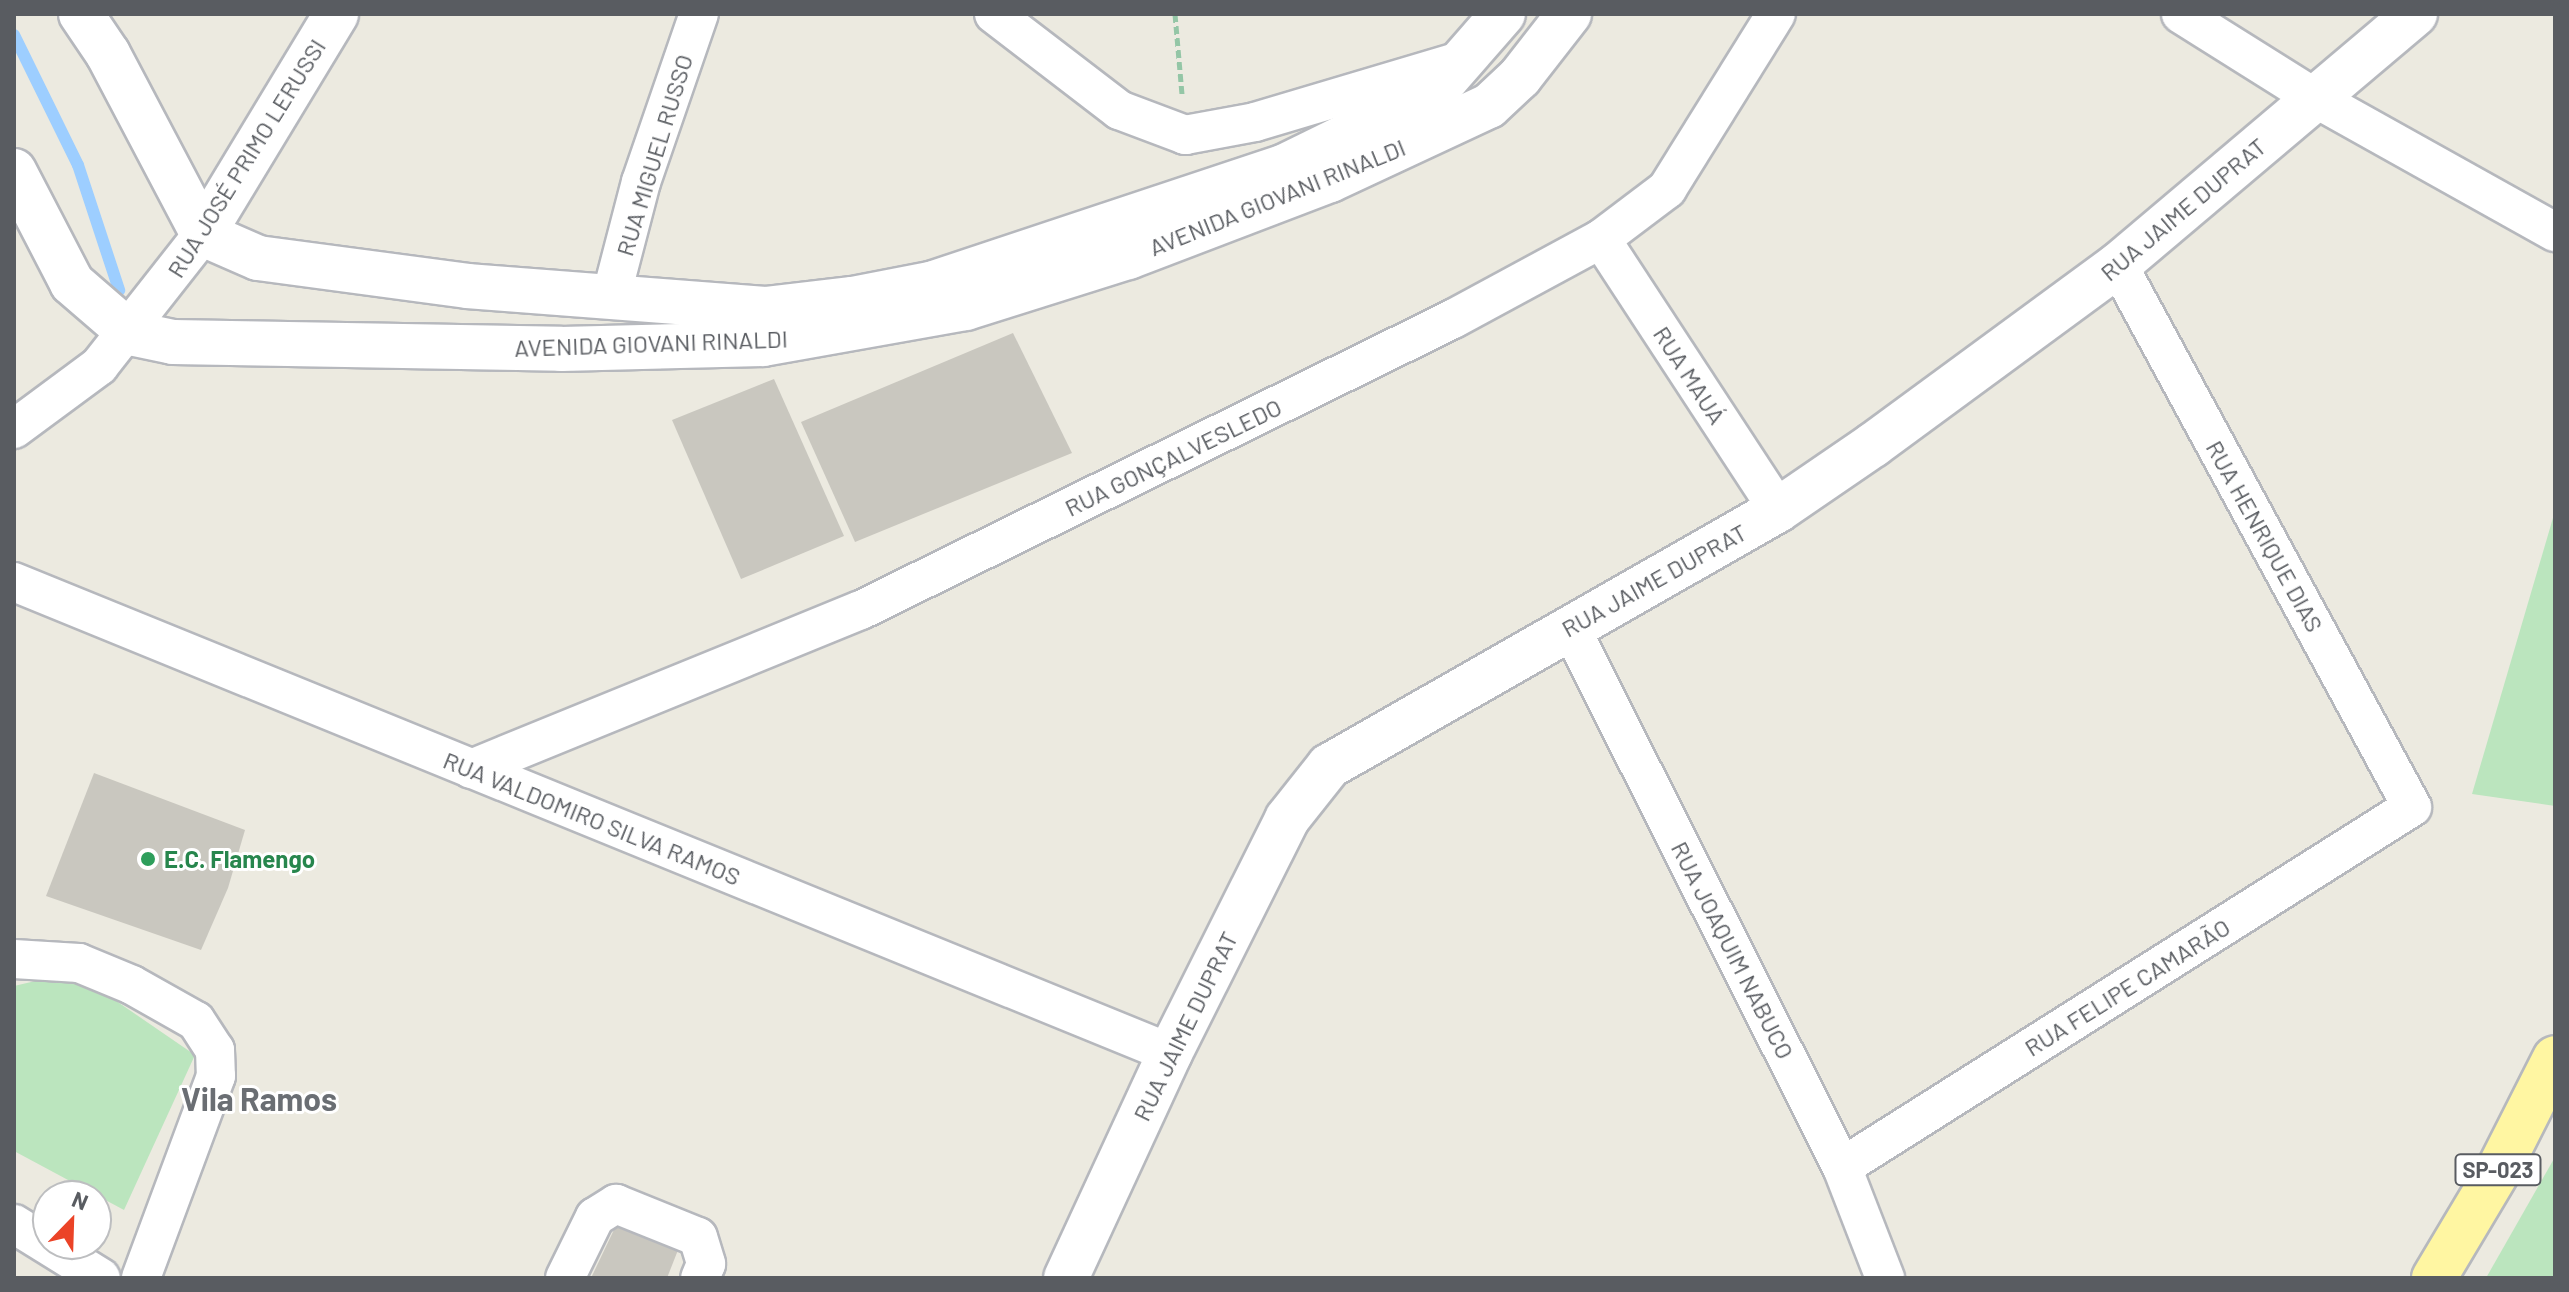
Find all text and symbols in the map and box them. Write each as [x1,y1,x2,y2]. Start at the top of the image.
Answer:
street label: RUA JOSÉ PRIMO LERUSSI [161,33,331,283]
street label: RUA MIGUEL RUSSO [610,51,698,259]
street label: RUA JAIME DUPRAT [2094,131,2272,287]
street label: AVENIDA GIOVANI RINALDI [1145,132,1409,262]
street label: RUA MAUÁ [1648,321,1732,429]
street label: AVENIDA GIOVANI RINALDI [514,324,788,362]
street label: RUA GONÇALVESLEDO [1060,392,1286,522]
street label: RUA HENRIQUE DIAS [2200,435,2330,637]
street label: RUA JAIME DUPRAT [1556,517,1752,643]
street label: RUA VALDOMIRO SILVA RAMOS [439,745,745,891]
street label: RUA JOAQUIM NABUCO [1666,836,1800,1064]
place label: E.C. Flamengo [164,845,315,873]
marker: E.C. Flamengo [139,850,157,868]
street label: RUA FELIPE CAMARÃO [2019,912,2235,1062]
street label: RUA JAIME DUPRAT [1127,927,1243,1125]
district label: Vila Ramos [181,1079,337,1117]
road number: SP-023 [2454,1152,2542,1188]
north arrow [32,1180,112,1260]
text: N [69,1185,92,1215]

